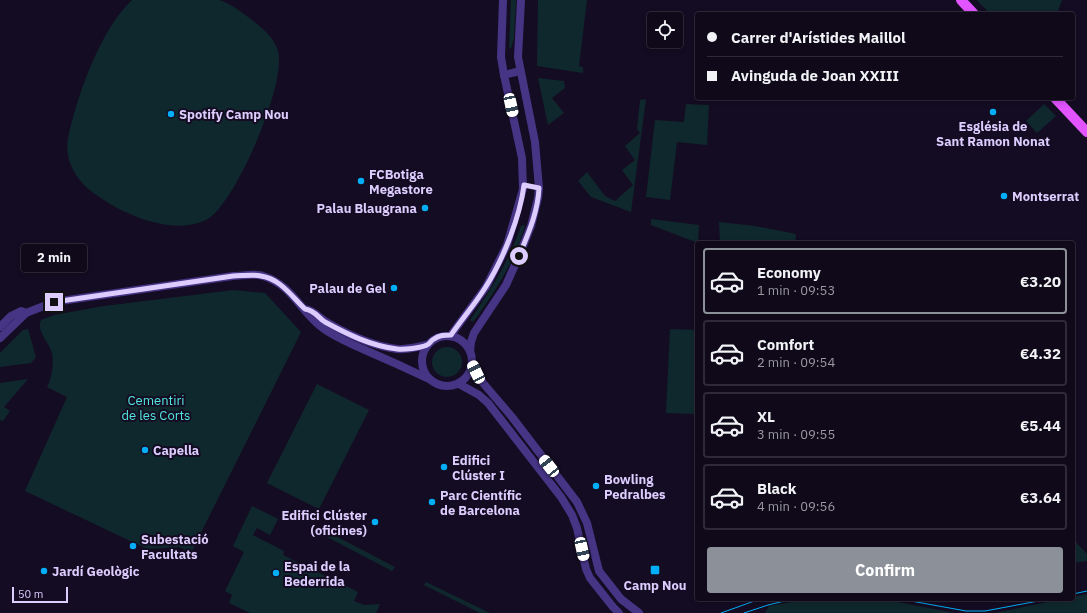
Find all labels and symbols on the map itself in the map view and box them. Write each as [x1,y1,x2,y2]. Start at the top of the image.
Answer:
car [503,92,519,118]
place label: Spotify Camp Nou [179,106,289,123]
marker: Església de Sant Ramon Nonat [988,107,998,117]
marker: Spotify Camp Nou [166,109,176,119]
place label: Església de Sant Ramon Nonat [936,118,1050,150]
place label: FCBotiga Megastore [369,166,433,198]
marker: FCBotiga Megastore [356,176,366,186]
place label: Montserrat [1012,188,1079,205]
marker: Montserrat [999,191,1009,201]
place label: Palau Blaugrana [317,200,417,217]
marker: Palau Blaugrana [420,203,430,213]
callout: 2 min [21,244,87,272]
route start [510,247,528,265]
place label: Palau de Gel [309,280,386,297]
marker: Palau de Gel [389,283,399,293]
route end [45,293,63,311]
car [465,359,487,385]
park label: Cementiri de les Corts [122,392,190,424]
place label: Capella [153,442,199,459]
marker: Capella [140,445,150,455]
place label: Edifici Clúster I [452,452,505,484]
car [537,453,561,479]
marker: Edifici Clúster I [439,462,449,472]
place label: Bowling Pedralbes [604,471,666,503]
marker: Bowling Pedralbes [591,481,601,491]
place label: Parc Científic de Barcelona [440,487,522,519]
marker: Parc Científic de Barcelona [427,497,437,507]
place label: Edifici Clúster (oficines) [282,507,367,539]
marker: Edifici Clúster (oficines) [370,517,380,527]
place label: Subestació Facultats [141,531,209,563]
car [574,536,590,562]
marker: Subestació Facultats [128,541,138,551]
place label: Espai de la Bederrida [284,558,350,590]
place label: Jardí Geològic [52,563,140,580]
marker: Camp Nou [649,564,661,576]
marker: Jardí Geològic [39,566,49,576]
marker: Espai de la Bederrida [271,568,281,578]
place label: Camp Nou [624,577,686,594]
scale bar [12,585,68,604]

